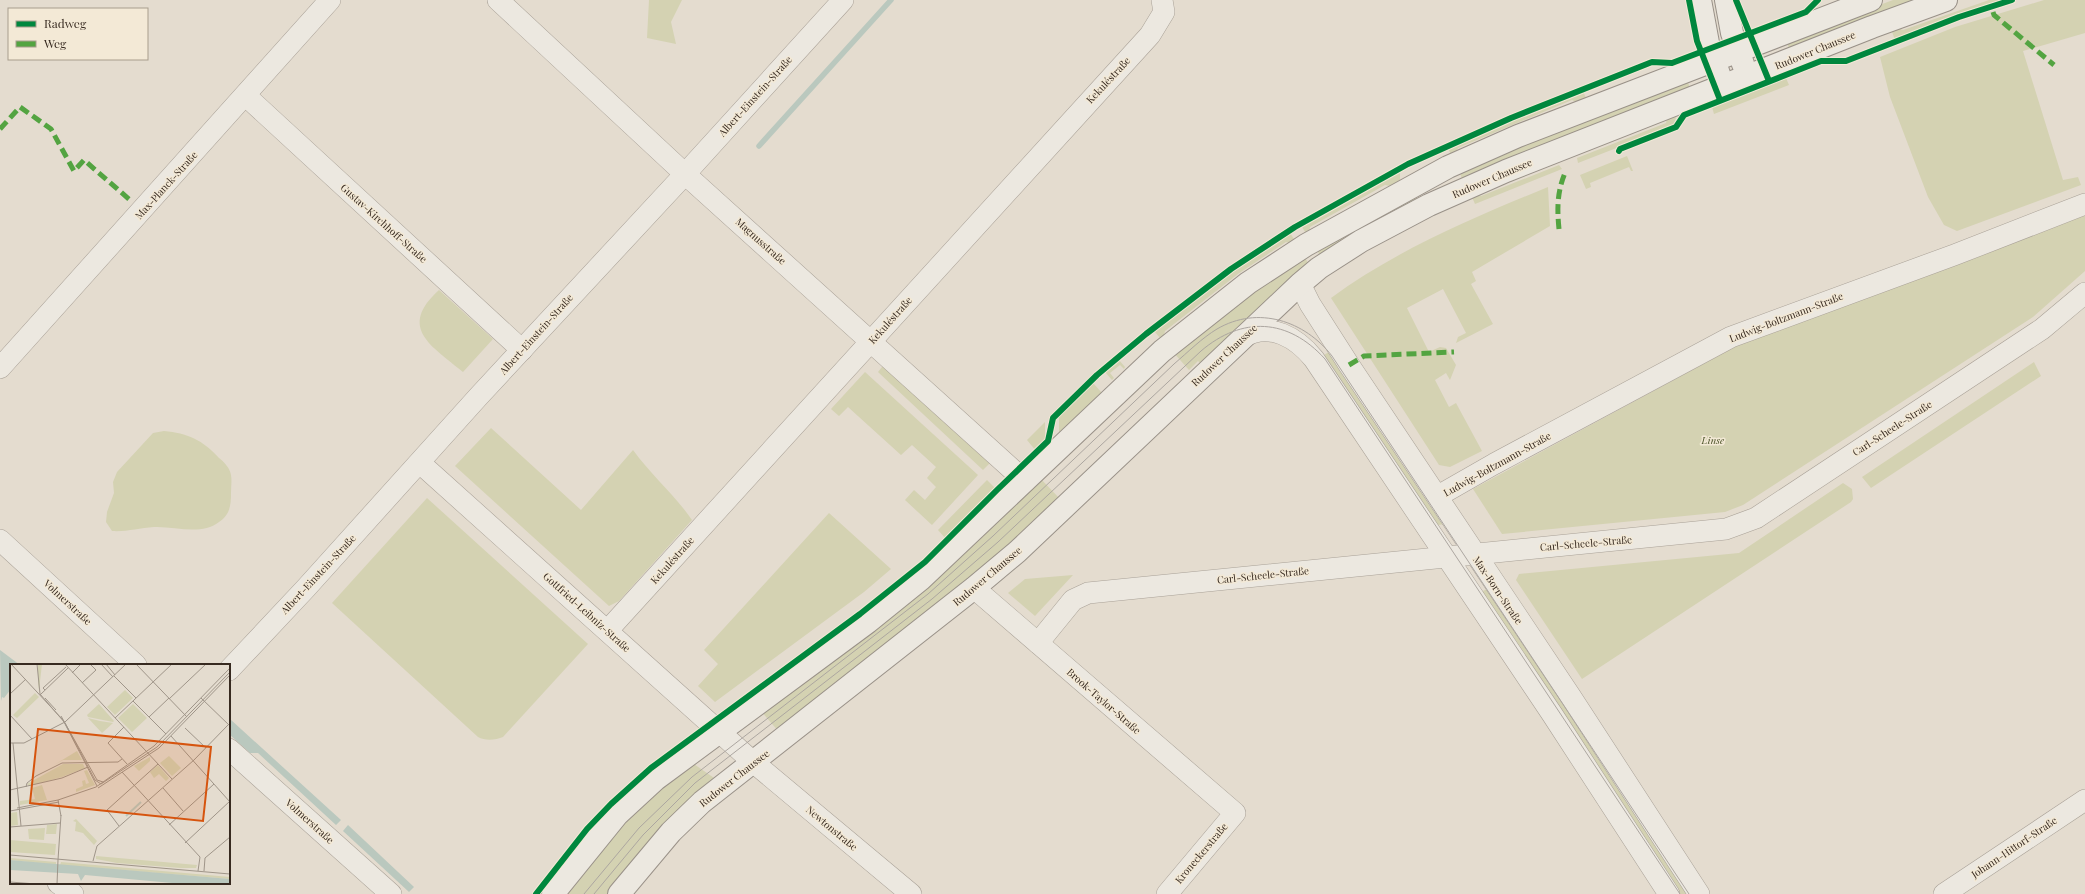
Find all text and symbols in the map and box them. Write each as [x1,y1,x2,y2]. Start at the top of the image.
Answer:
legend [8,8,148,60]
text: Radweg [44,15,87,31]
street label: Rudower Chaussee [1773,27,1857,73]
text: Weg [43,35,67,51]
street label: Albert-Einstein-Straße [714,53,795,140]
street label: Kekuléstraße [1083,54,1133,106]
street label: Max-Planck-Straße [132,148,200,222]
street label: Rudower Chaussee [1450,155,1534,201]
street label: Gustav-Kirchhoff-Straße [338,180,430,266]
street label: Magnusstraße [733,215,789,267]
street label: Ludwig-Boltzmann-Straße [1727,289,1845,345]
street label: Albert-Einstein-Straße [495,291,576,378]
street label: Kekuléstraße [865,293,915,347]
street label: Rudower Chaussee [1188,321,1260,389]
street label: Carl-Scheele-Straße [1849,397,1935,459]
street label: Ludwig-Boltzmann-Straße [1441,429,1553,499]
park label: Linse [1701,433,1725,447]
street label: Albert-Einstein-Straße [277,531,359,618]
street label: Carl-Scheele-Straße [1539,532,1633,554]
street label: Kekuléstraße [647,533,697,587]
street label: Rudower Chaussee [950,543,1024,609]
street label: Max-Born-Straße [1470,553,1526,627]
street label: Carl-Scheele-Straße [1216,563,1310,587]
street label: Gottfried-Leibniz-Straße [540,569,634,655]
street label: Volmerstraße [40,576,95,628]
inset map [10,664,230,884]
street label: Brook-Taylor-Straße [1064,665,1144,737]
street label: Rudower Chaussee [696,746,772,810]
street label: Volmerstraße [282,795,337,847]
street label: Newtonstraße [803,802,861,854]
street label: Johann-Hittorf-Straße [1968,813,2060,881]
street label: Kroneckerstraße [1171,820,1231,886]

